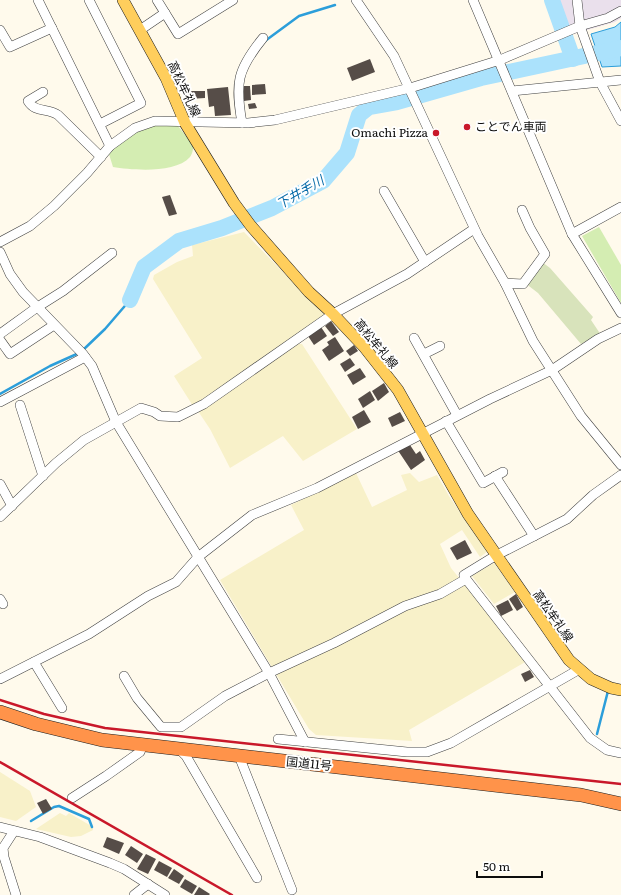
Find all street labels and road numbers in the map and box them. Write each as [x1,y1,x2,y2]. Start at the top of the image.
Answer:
street label: 高松牟礼線 [164,58,206,120]
street label: 高松牟礼線 [351,315,403,372]
street label: 高松牟礼線 [529,586,578,645]
street label: 国道11号 [285,752,333,774]

